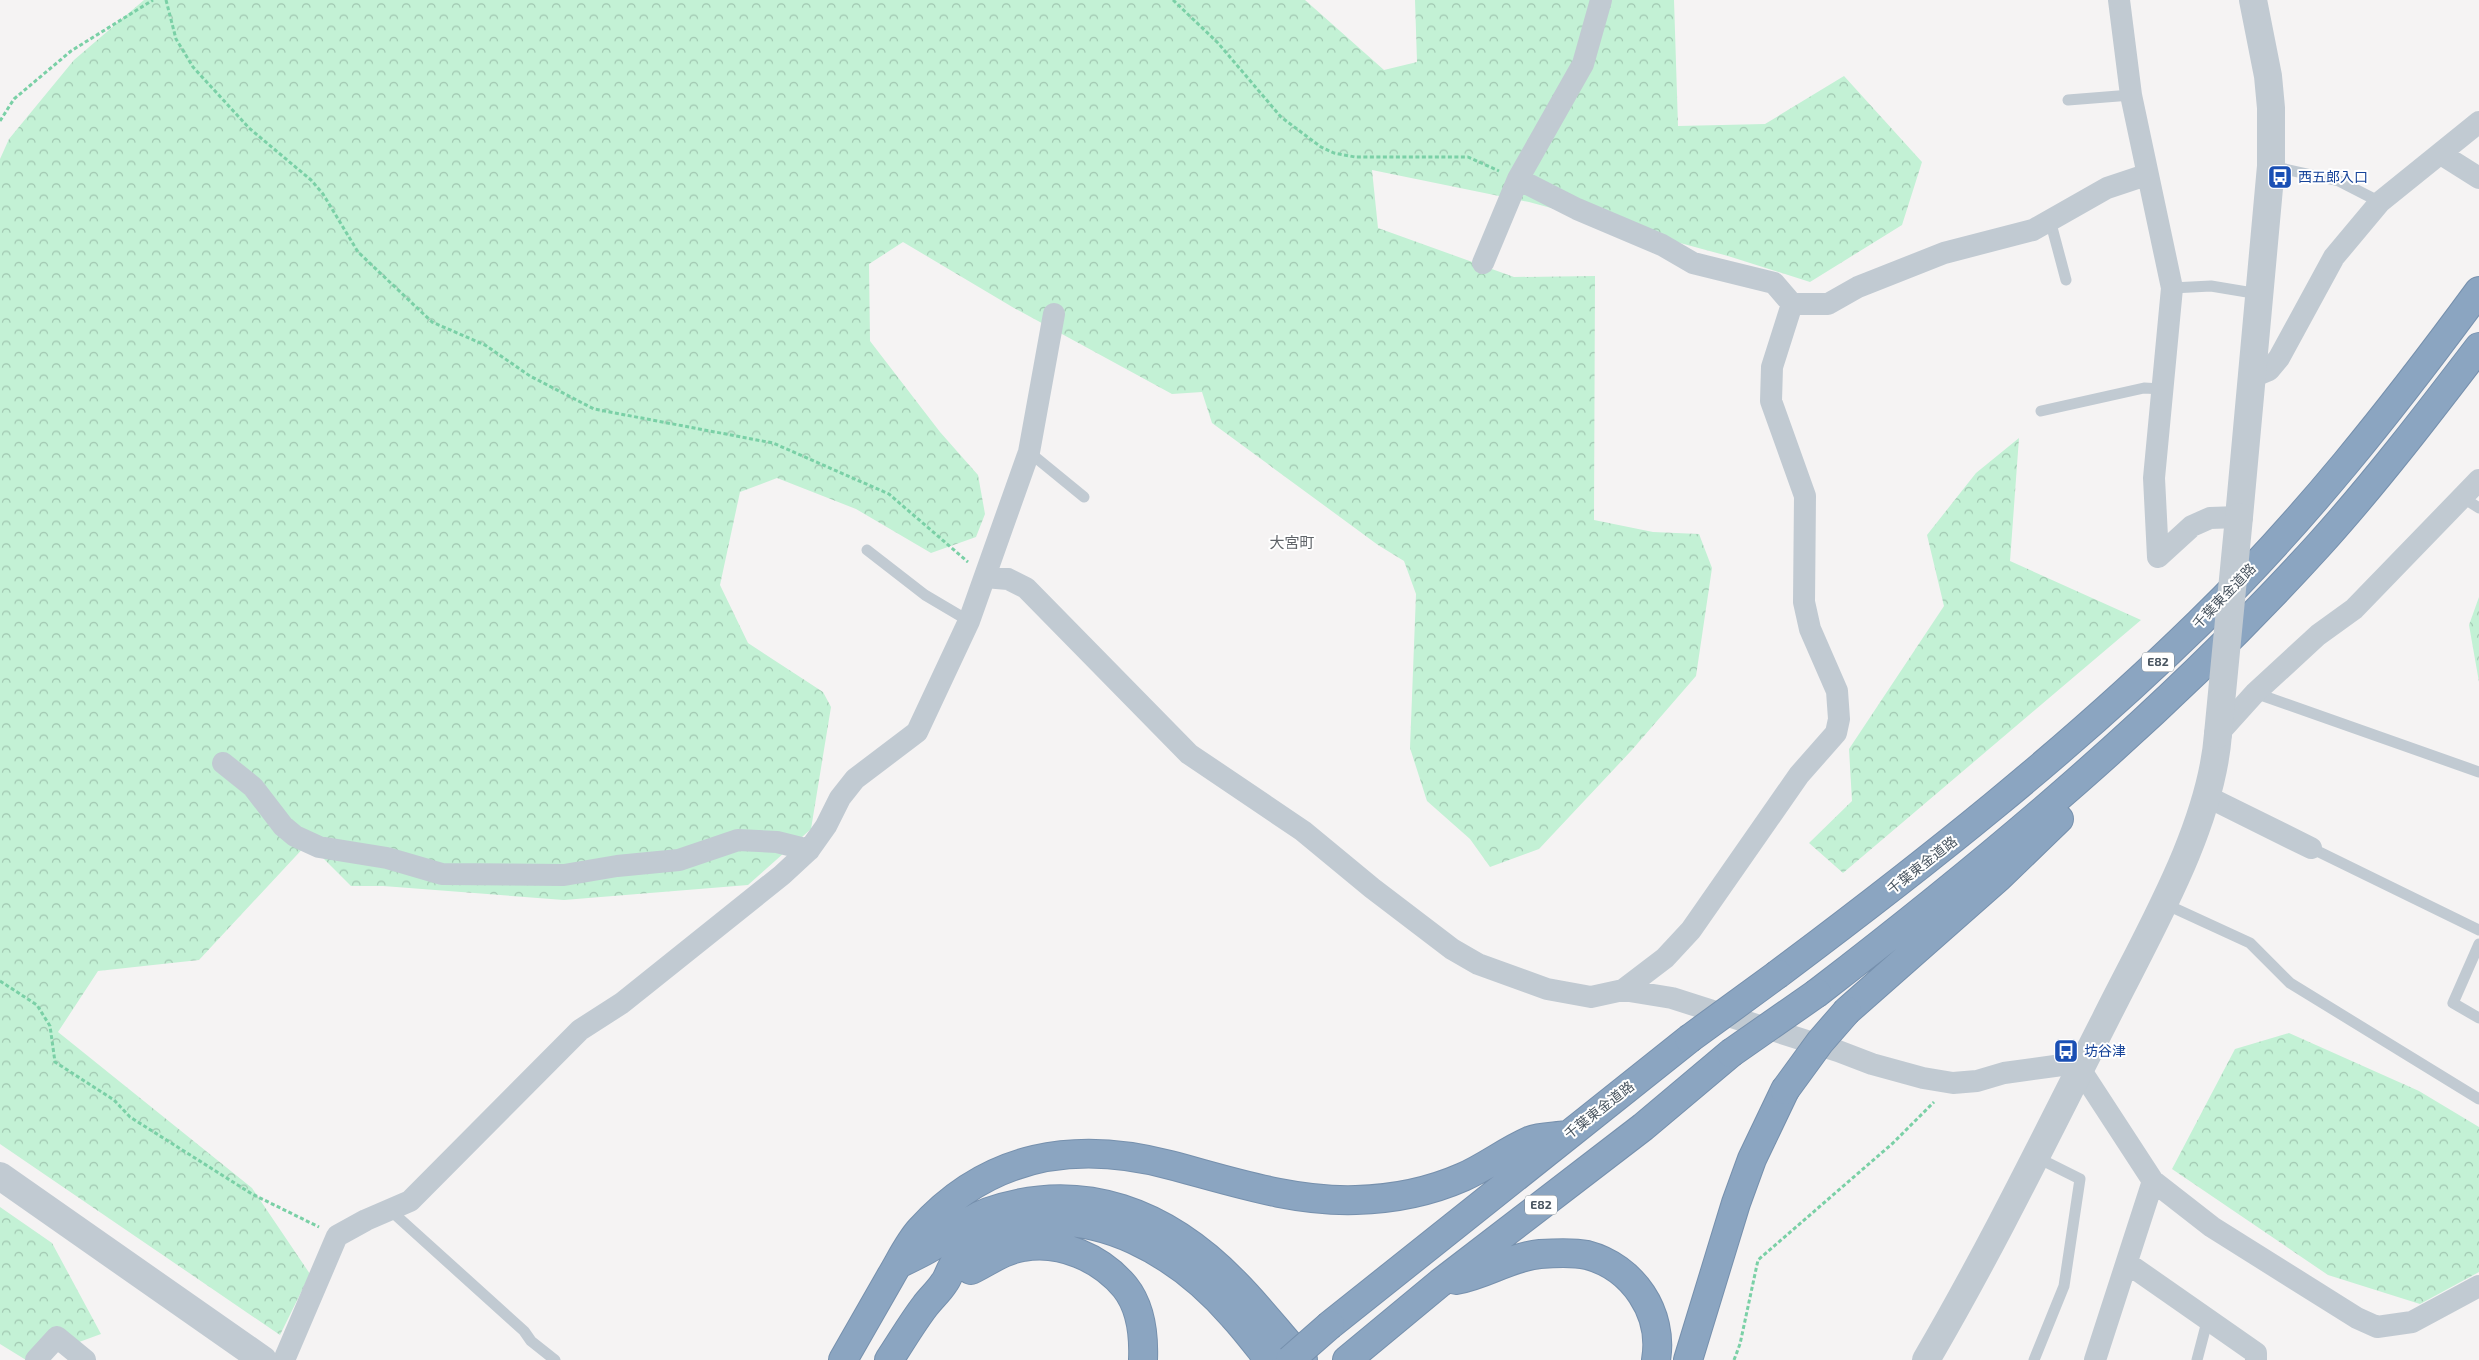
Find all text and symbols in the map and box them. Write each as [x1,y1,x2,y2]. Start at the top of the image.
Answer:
bus stop icon: 西五郎入口 [2267,164,2293,190]
place label: 西五郎入口 [2298,168,2368,185]
district label: 大宮町 [1269,533,1315,551]
street label: 千葉東金道路 [2188,560,2259,632]
road number: E82 [2142,652,2174,672]
street label: 千葉東金道路 [1883,832,1960,897]
bus stop icon: 坊谷津 [2053,1038,2079,1064]
place label: 坊谷津 [2084,1042,2126,1059]
street label: 千葉東金道路 [1560,1077,1637,1142]
road number: E82 [1525,1196,1557,1214]

